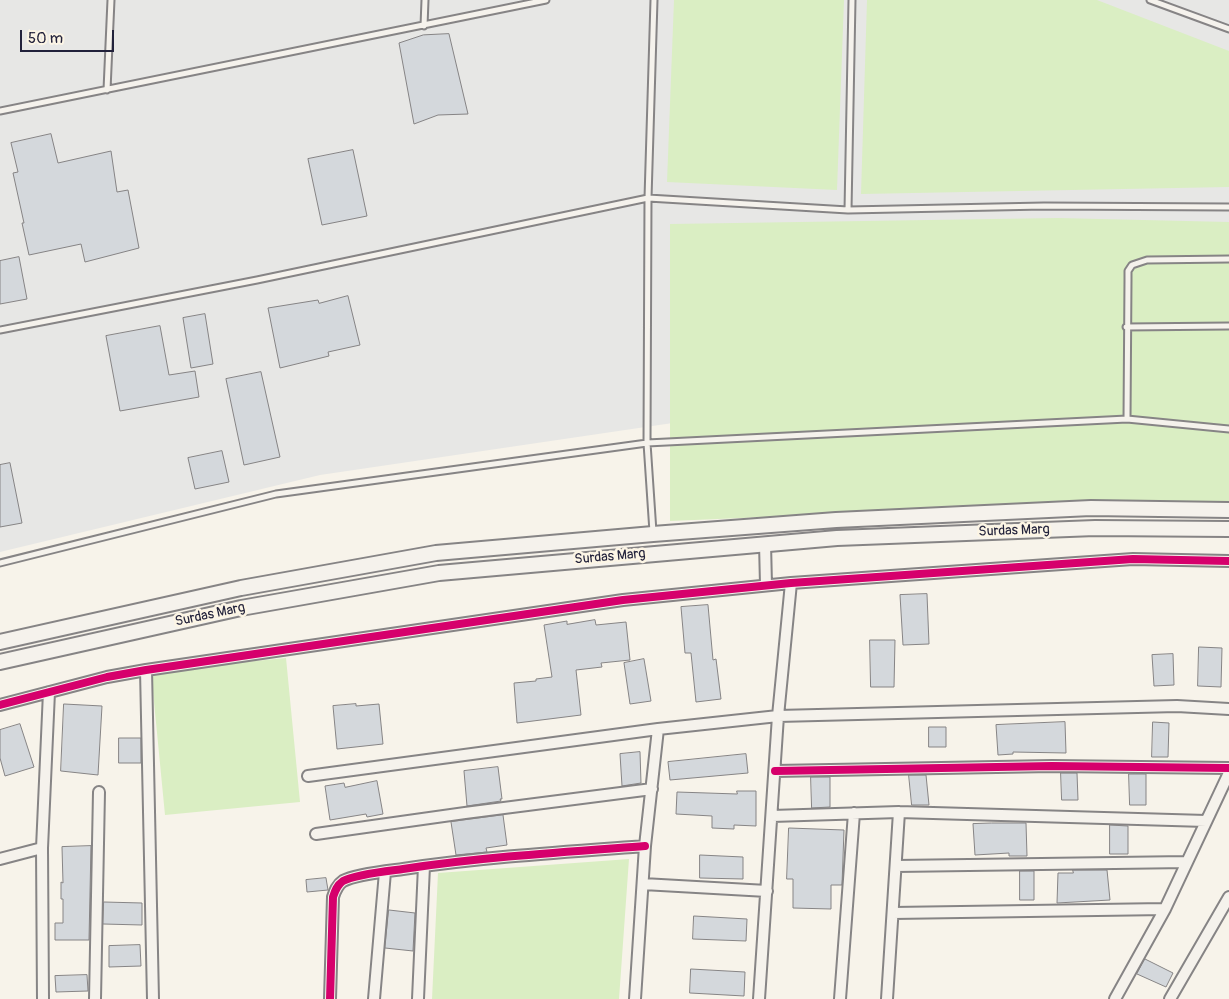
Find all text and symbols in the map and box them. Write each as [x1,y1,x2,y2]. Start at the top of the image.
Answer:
scale bar [22,20,116,52]
text: 50 m [28,29,63,48]
street label: Surdas Marg [978,521,1050,541]
street label: Surdas Marg [574,546,646,568]
street label: Surdas Marg [173,599,247,631]

